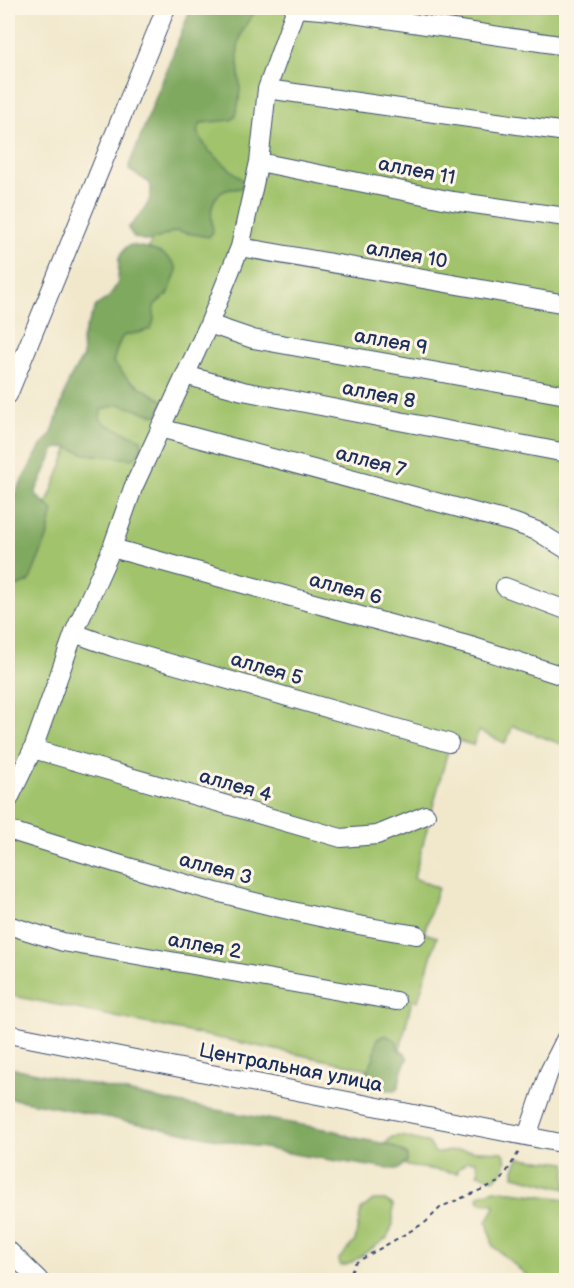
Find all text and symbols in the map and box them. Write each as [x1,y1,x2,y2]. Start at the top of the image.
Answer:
street label: аллея 11 [376,152,457,190]
street label: аллея 10 [365,236,449,274]
street label: аллея 9 [352,324,429,360]
street label: аллея 8 [340,376,417,414]
street label: аллея 7 [333,441,409,483]
street label: аллея 6 [307,568,385,610]
street label: аллея 5 [228,647,305,691]
street label: аллея 4 [197,764,275,808]
street label: аллея 3 [177,848,255,890]
street label: аллея 2 [166,928,244,964]
street label: Центральная улица [197,1038,385,1098]

